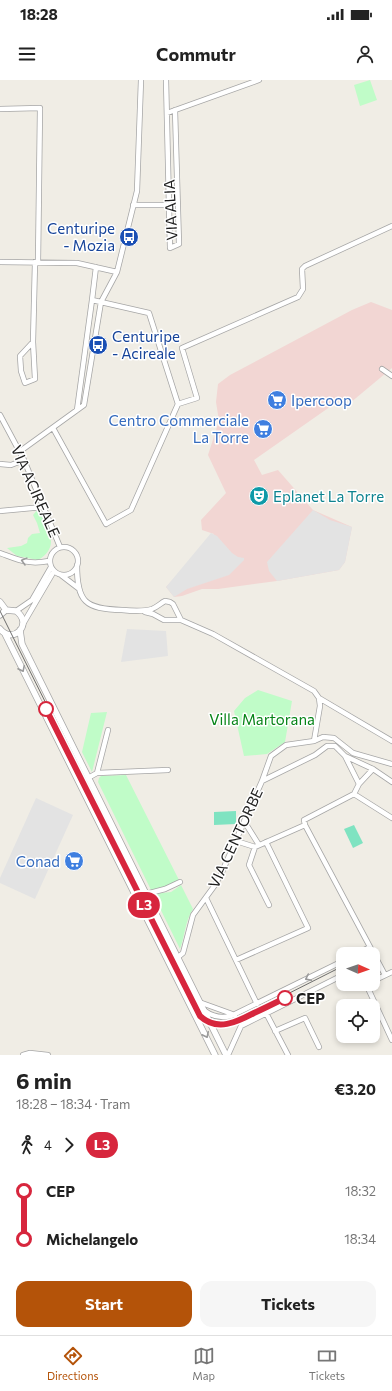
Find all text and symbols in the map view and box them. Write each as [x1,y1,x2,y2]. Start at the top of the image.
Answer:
text: 18:28 [20,5,58,23]
icon: menu [16,43,38,65]
text: Commutr [156,43,236,65]
icon: person [354,43,376,65]
street label: VIA ALIA [159,179,181,241]
place label: Centuripe - Mozia [47,219,115,254]
bus stop icon: Centuripe - Mozia [118,226,140,248]
place label: Centuripe - Acireale [112,327,180,362]
bus stop icon: Centuripe - Acireale [87,334,109,356]
supermarket icon: Ipercoop [266,389,288,411]
place label: Ipercoop [291,391,352,409]
place label: Centro Commerciale La Torre [109,411,249,446]
supermarket icon: Centro Commerciale La Torre [252,418,274,440]
street label: VIA ACIREALE [8,442,64,540]
theatre icon: Eplanet La Torre [248,485,270,507]
place label: Eplanet La Torre [273,487,384,505]
one-way arrow [21,557,28,566]
one-way arrow [17,664,25,672]
unlabelled marker [38,701,54,717]
park label: Villa Martorana [209,710,315,728]
street label: VIA CENTORBE [204,785,266,891]
supermarket icon: Conad [63,850,85,872]
place label: Conad [16,852,60,870]
line badge: L3 [126,892,162,918]
text: L3 [136,896,152,913]
north arrow [336,947,380,991]
map controls [336,947,380,1043]
one-way arrow [305,973,312,981]
place label: CEP [296,989,325,1007]
marker: CEP [277,990,293,1006]
button: locate [336,999,380,1043]
one-way arrow [201,1031,208,1039]
text: 6 min [16,1067,72,1094]
text: €3.20 [335,1080,376,1098]
text: 18:28 – 18:34 · Tram [16,1096,130,1112]
icon: walk [16,1134,38,1156]
icon: forward [58,1134,80,1156]
text: L3 [94,1136,110,1153]
text: 4 [44,1137,52,1153]
text: CEP [46,1182,75,1200]
text: 18:32 [345,1183,376,1199]
text: Michelangelo [46,1230,138,1248]
text: 18:34 [344,1231,376,1247]
button: Start [16,1281,192,1327]
button: Tickets [200,1281,376,1327]
tab: Directions [47,1345,99,1382]
tab: Map [192,1345,215,1382]
tab: Tickets [309,1345,345,1382]

